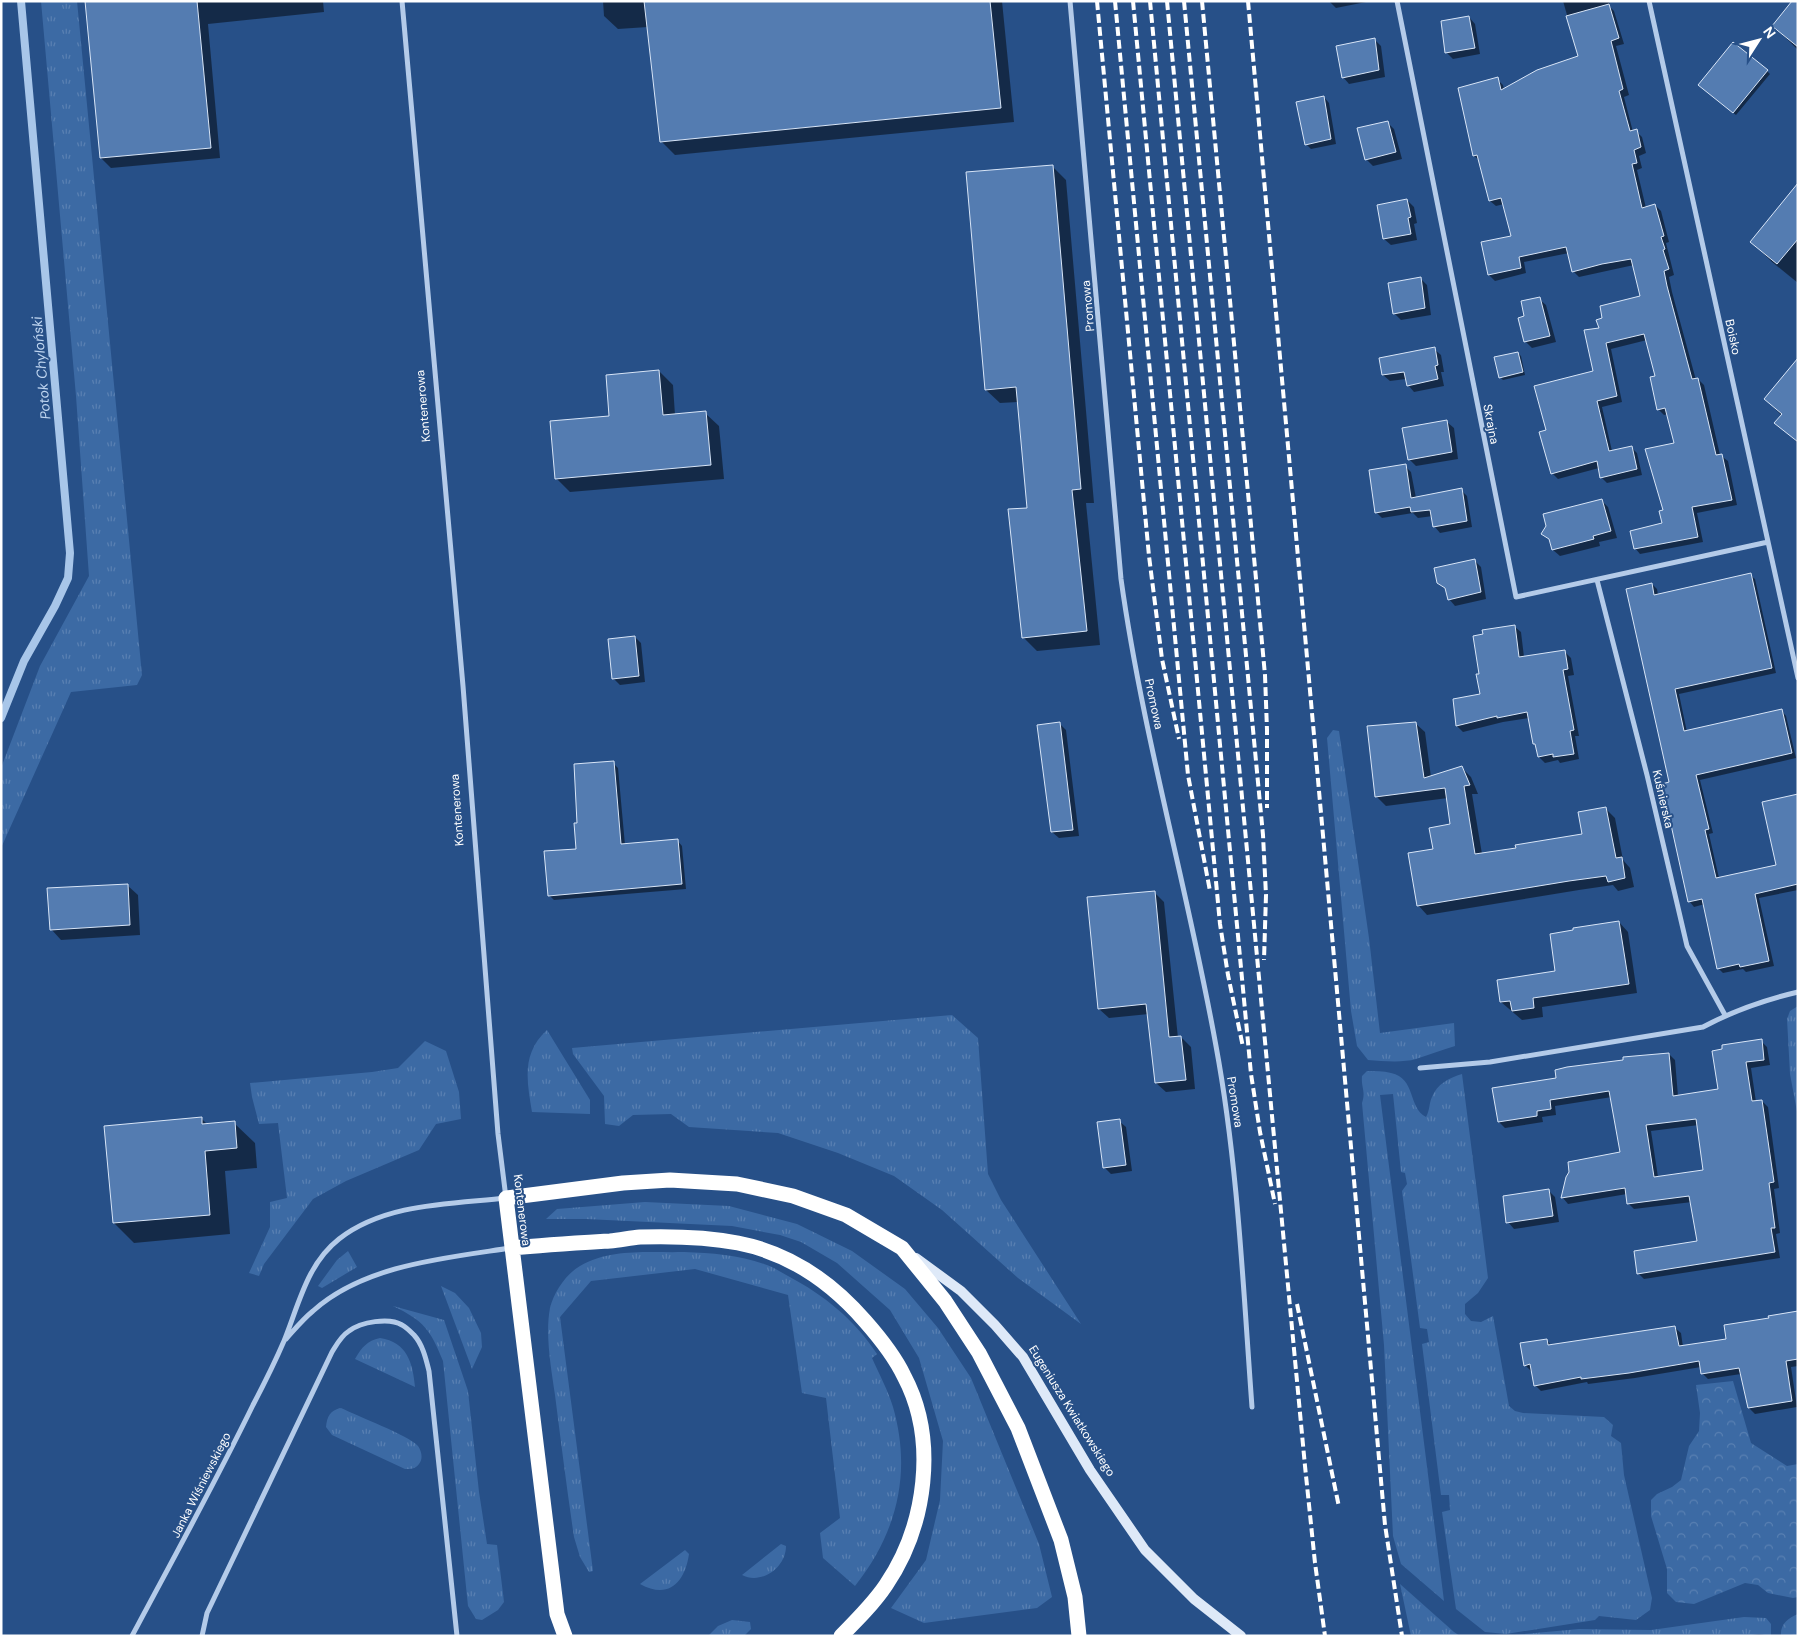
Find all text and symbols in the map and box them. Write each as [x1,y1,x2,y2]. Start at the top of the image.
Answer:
north arrow [1734,15,1784,65]
text: N [1759,23,1780,42]
street label: Promowa [1078,280,1098,332]
water label: Potok Chyloński [27,315,54,420]
street label: Boisko [1721,318,1745,356]
street label: Kontenerowa [412,369,434,443]
street label: Skrajna [1479,403,1503,445]
street label: Promowa [1141,677,1167,731]
street label: Kuśnierska [1649,768,1677,830]
street label: Kontenerowa [446,773,468,847]
street label: Promowa [1223,1075,1247,1129]
street label: Kontenerowa [510,1173,534,1247]
street label: Eugeniusza Kwiatkowskiego [1025,1343,1119,1479]
street label: Janka Wiśniewskiego [167,1429,235,1541]

